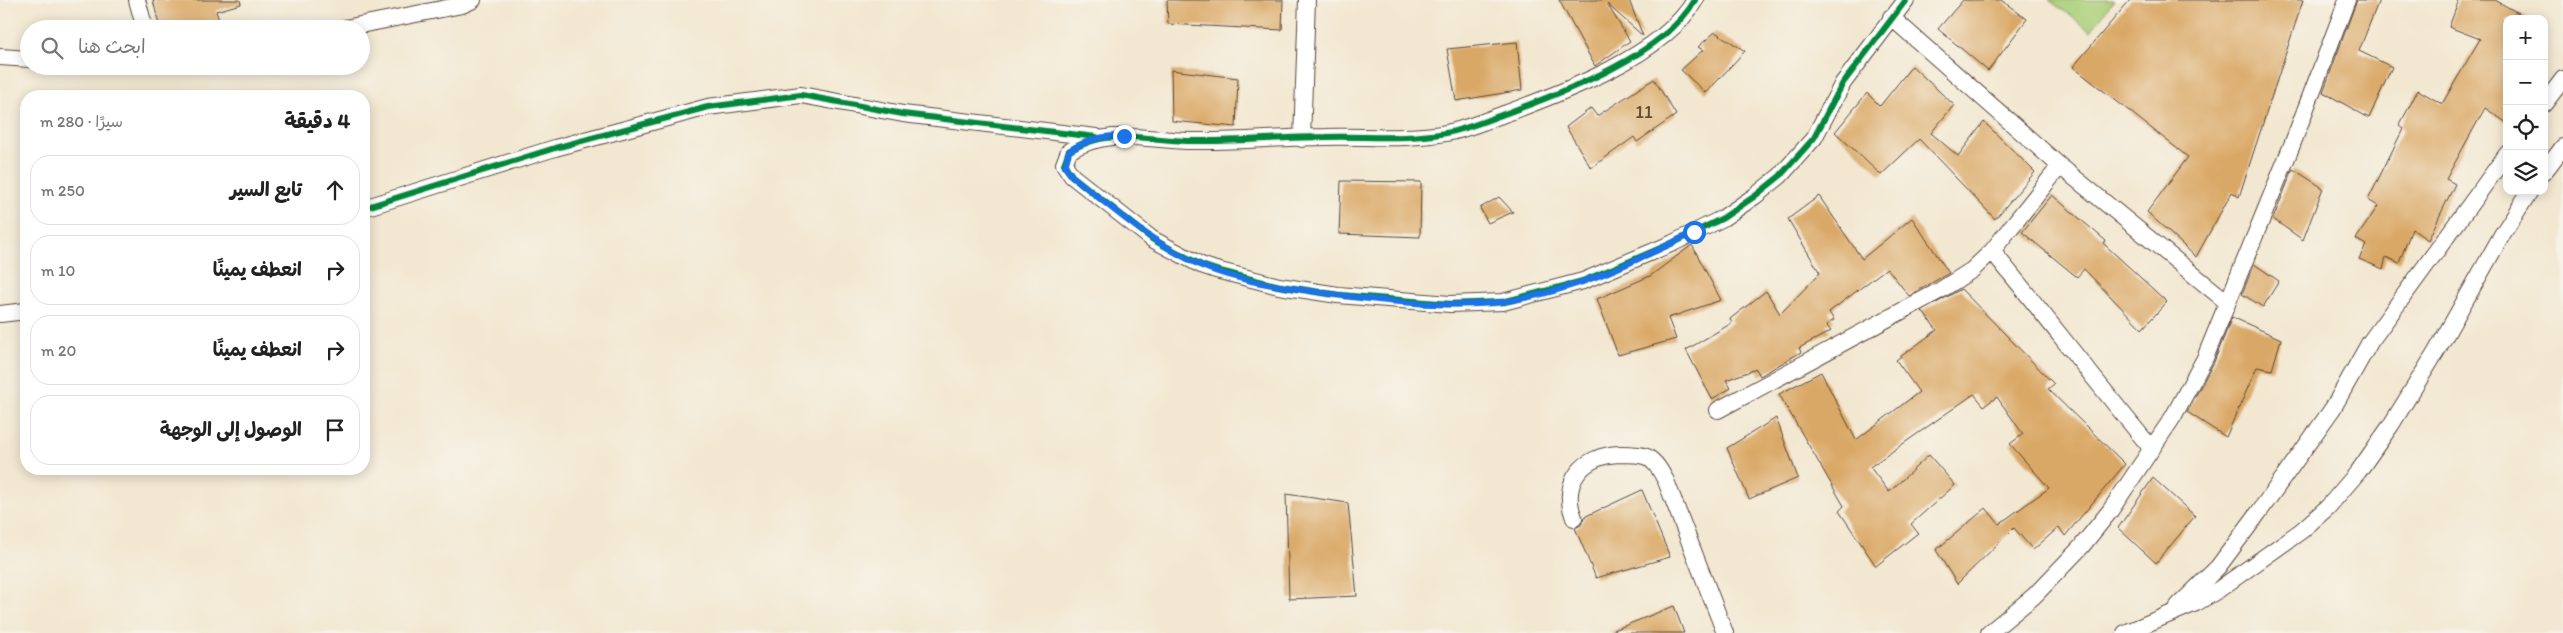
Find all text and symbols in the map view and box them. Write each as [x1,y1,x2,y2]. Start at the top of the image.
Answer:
map controls [2503,15,2548,195]
button: + [2503,15,2548,60]
search box [20,20,370,75]
icon: search [38,34,66,62]
text: ابحث هنا [78,35,146,58]
button: − [2503,60,2548,105]
house number: 11 [1635,100,1653,123]
button: locate [2503,105,2548,150]
text: 4 دقيقة [284,108,350,133]
text: سيرًا · 280 m [40,112,123,131]
route end [1113,125,1136,148]
button: layers [2503,150,2548,195]
icon: ahead [321,176,349,204]
text: تابع السير [230,178,302,201]
text: 250 m [41,181,85,200]
route start [1683,221,1706,244]
icon: right [321,256,349,284]
text: انعطف يمينًا [213,258,302,281]
text: 10 m [41,261,75,280]
icon: right [321,336,349,364]
text: انعطف يمينًا [213,338,302,361]
text: 20 m [41,341,76,360]
icon: arrive [321,416,349,444]
text: الوصول إلى الوجهة [160,418,302,441]

